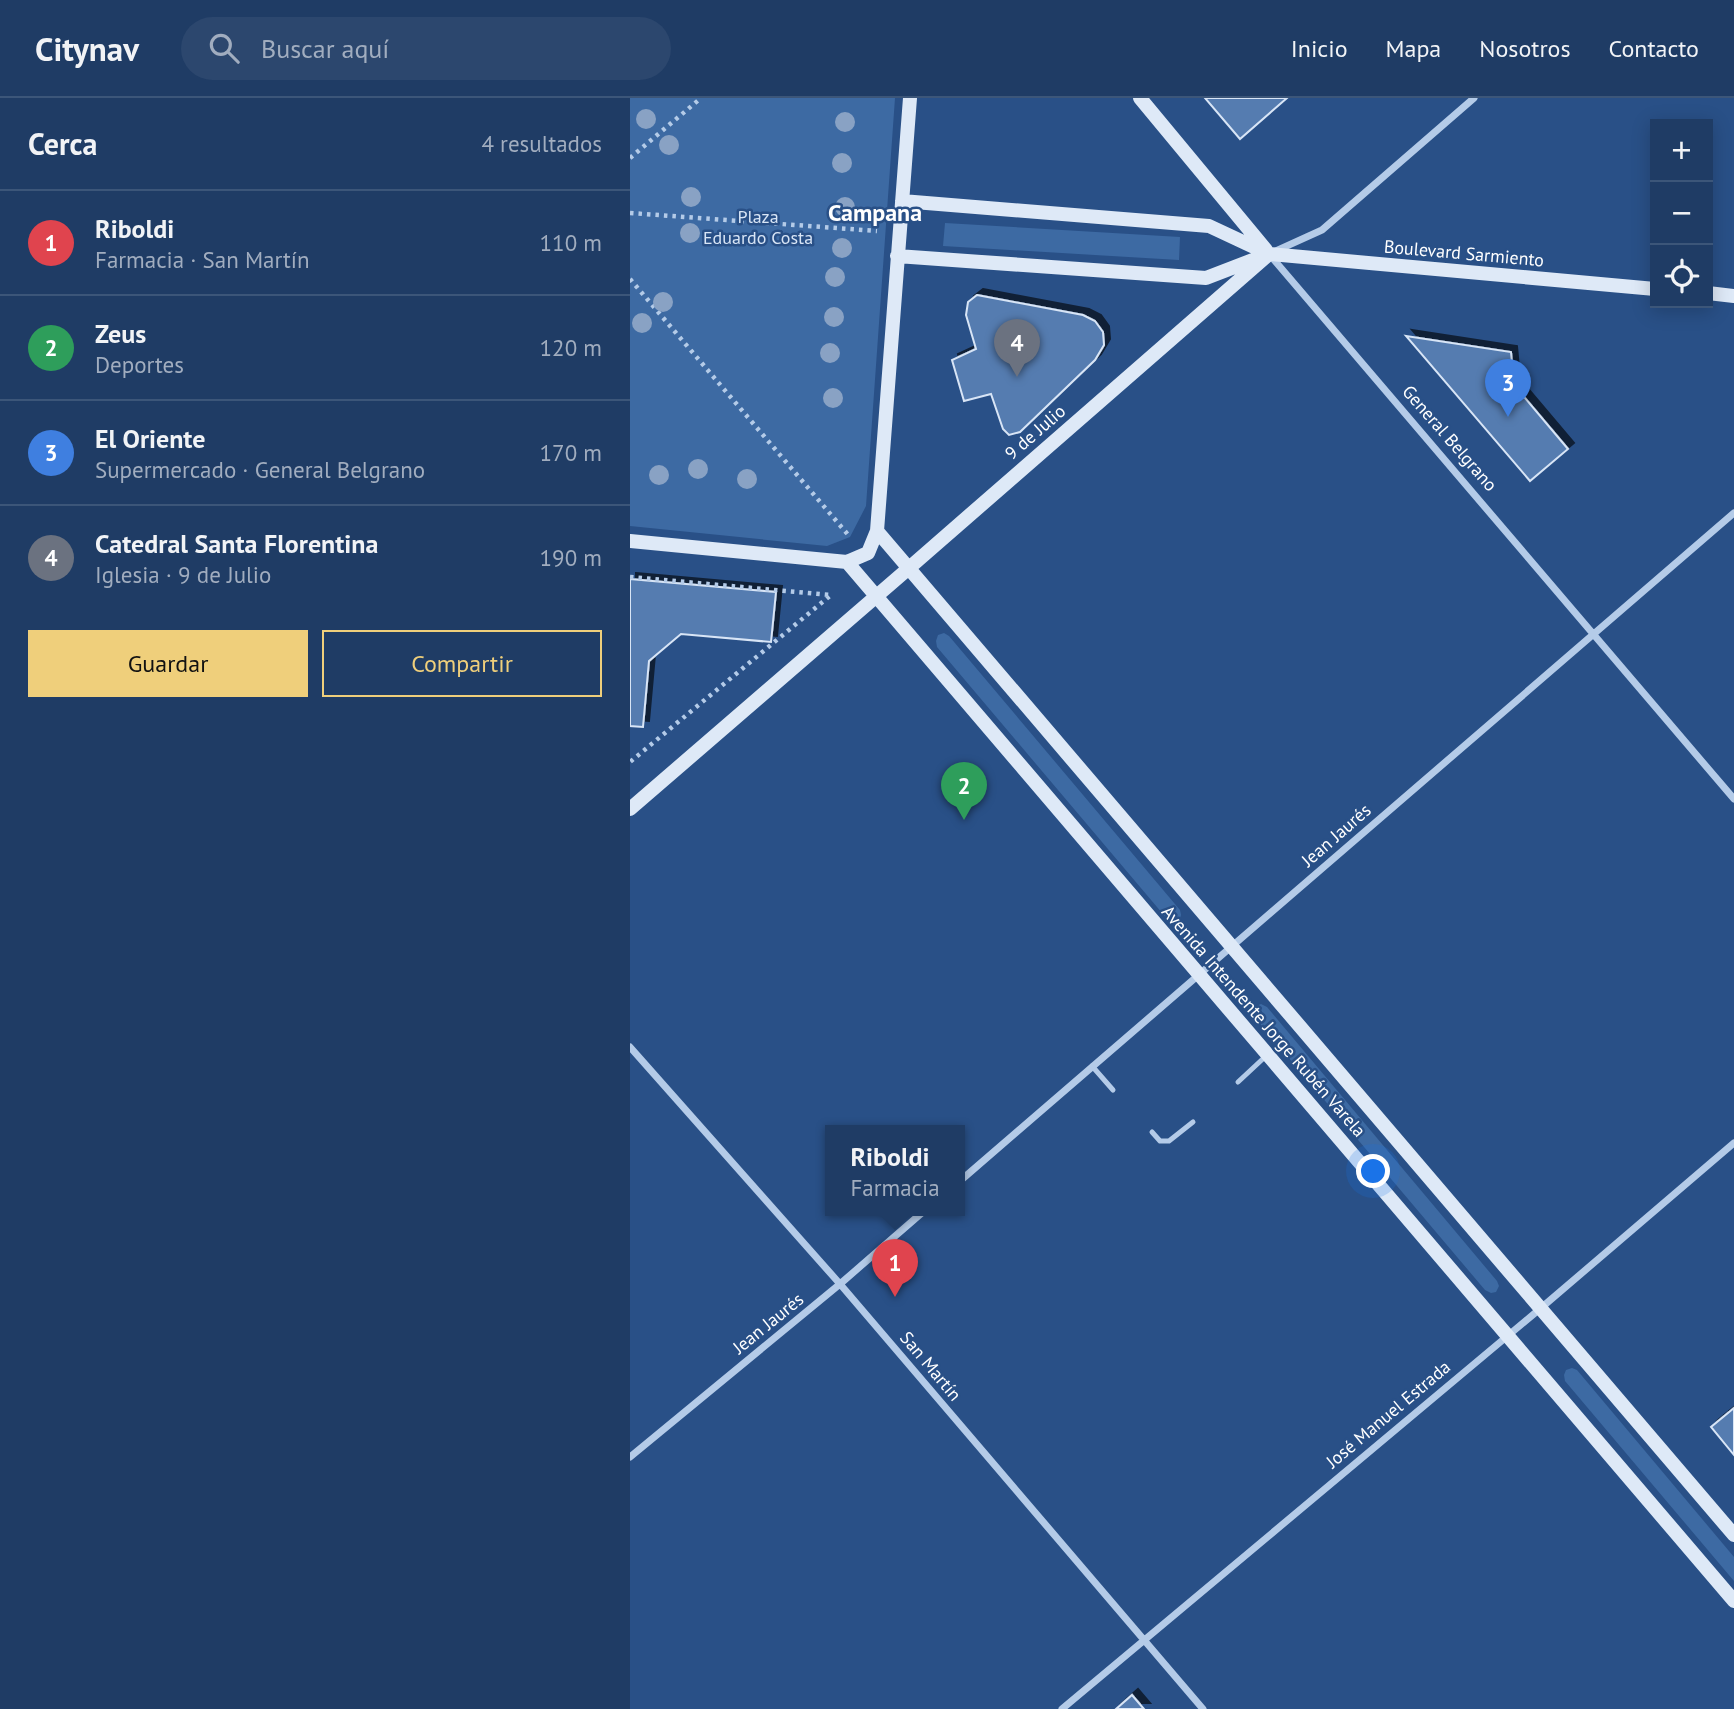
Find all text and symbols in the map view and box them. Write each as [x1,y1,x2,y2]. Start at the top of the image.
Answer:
search box [181,17,671,80]
text: Citynav [35,27,139,70]
icon: search [205,29,243,67]
text: Buscar aquí [261,32,389,65]
text: Inicio [1291,33,1348,64]
text: Mapa [1386,33,1441,64]
text: Nosotros [1479,33,1571,64]
text: Contacto [1609,33,1699,64]
map controls [1650,119,1713,308]
button: + [1650,119,1713,182]
text: Cerca [28,124,97,163]
text: 4 resultados [481,129,602,158]
button: − [1650,182,1713,245]
district label: Campana [828,197,922,228]
park label: Plaza Eduardo Costa [703,205,813,249]
text: Riboldi [95,212,174,245]
text: 1 [44,228,58,257]
text: 110 m [540,228,602,257]
street label: Boulevard Sarmiento [1383,235,1545,271]
text: Farmacia · San Martín [95,245,310,274]
button: locate [1650,245,1713,308]
text: Zeus [95,317,146,350]
pin: 4 [994,319,1040,377]
text: 2 [44,333,58,362]
text: 120 m [540,333,602,362]
text: Deportes [95,350,184,379]
pin: 3 [1485,359,1531,417]
street label: General Belgrano [1398,380,1502,496]
street label: 9 de Julio [1000,399,1070,465]
text: El Oriente [95,422,206,455]
text: 3 [44,438,58,467]
text: 170 m [540,438,602,467]
text: Supermercado · General Belgrano [95,455,425,484]
text: Catedral Santa Florentina [95,527,378,560]
text: 4 [44,543,58,572]
text: 190 m [540,543,602,572]
text: Iglesia · 9 de Julio [95,560,271,589]
button: Guardar [28,630,308,697]
button: Compartir [322,630,602,697]
pin: 2 [941,762,987,820]
street label: Jean Jaurés [1296,799,1375,872]
street label: Avenida Intendente Jorge Rubén Varela [1157,900,1371,1142]
popup [825,1125,965,1216]
text: Riboldi [850,1140,930,1173]
your location [1356,1154,1390,1188]
text: Farmacia [850,1173,940,1202]
pin: 1 [872,1239,918,1297]
street label: Jean Jaurés [727,1287,808,1359]
street label: San Martín [895,1327,967,1405]
street label: José Manuel Estrada [1320,1355,1455,1473]

